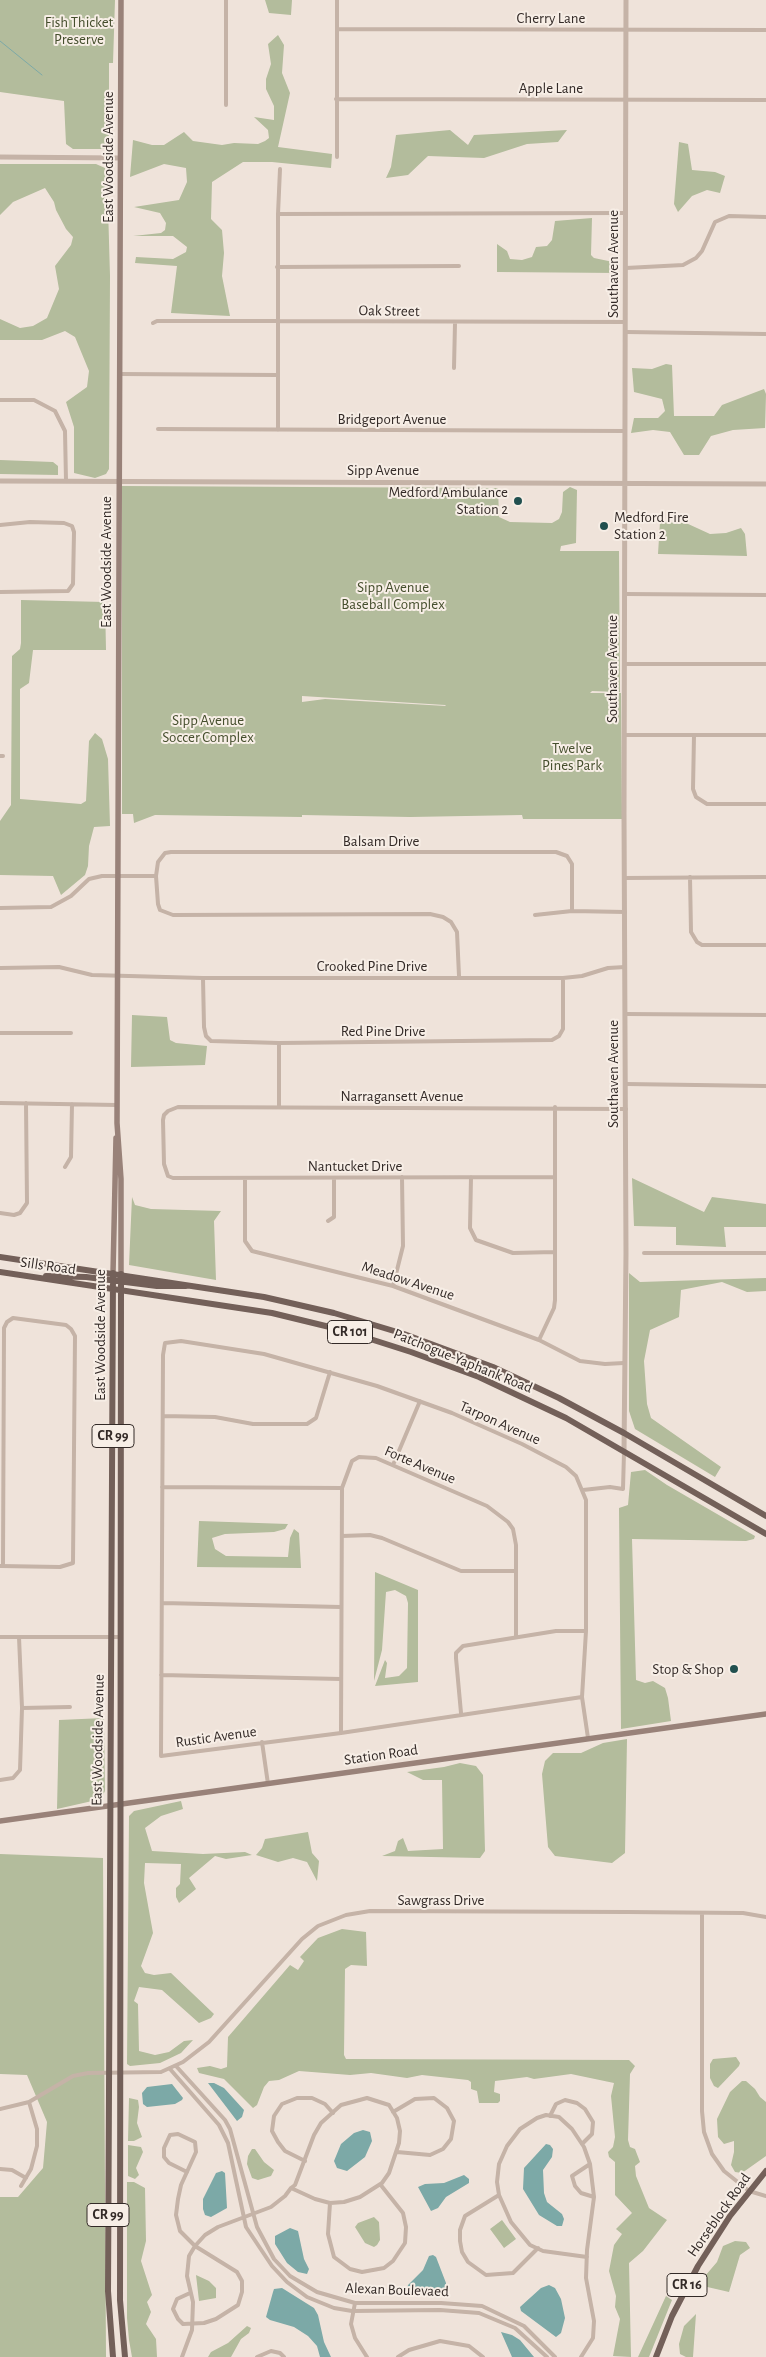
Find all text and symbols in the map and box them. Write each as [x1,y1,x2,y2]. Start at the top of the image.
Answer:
street label: Cherry Lane [517,9,585,27]
park label: Fish Thicket Preserve [45,13,113,48]
street label: Apple Lane [519,79,583,97]
street label: East Woodside Avenue [99,91,117,223]
street label: Southaven Avenue [604,210,622,318]
street label: Oak Street [358,301,420,321]
street label: Bridgeport Avenue [337,410,447,428]
street label: Sipp Avenue [347,461,419,479]
place label: Medford Ambulance Station 2 [388,483,508,518]
marker: Medford Ambulance Station 2 [512,495,524,507]
street label: East Woodside Avenue [97,496,115,628]
place label: Medford Fire Station 2 [614,508,689,543]
marker: Medford Fire Station 2 [598,520,610,532]
park label: Sipp Avenue Baseball Complex [341,578,445,613]
street label: Southaven Avenue [603,615,621,723]
park label: Sipp Avenue Soccer Complex [162,711,254,746]
park label: Twelve Pines Park [542,739,602,774]
street label: Balsam Drive [343,832,419,850]
street label: Crooked Pine Drive [317,957,427,975]
street label: Southaven Avenue [604,1020,622,1128]
street label: Red Pine Drive [341,1022,425,1040]
street label: Narragansett Avenue [340,1087,464,1105]
street label: Nantucket Drive [308,1157,402,1175]
street label: Sills Road [19,1253,77,1279]
street label: Meadow Avenue [359,1258,457,1304]
street label: East Woodside Avenue [91,1269,109,1401]
road number: CR 101 [328,1320,372,1344]
street label: Patchogue-Yaphank Road [391,1325,535,1397]
street label: Tarpon Avenue [457,1397,543,1449]
road number: CR 99 [92,1424,134,1448]
street label: Forte Avenue [382,1442,458,1488]
place label: Stop & Shop [652,1660,724,1678]
marker: Stop & Shop [728,1663,740,1675]
street label: East Woodside Avenue [88,1674,108,1806]
street label: Rustic Avenue [174,1722,258,1752]
street label: Station Road [343,1741,419,1769]
street label: Sawgrass Drive [398,1891,484,1909]
street label: Horseblock Road [683,2170,755,2260]
road number: CR 99 [87,2204,129,2226]
road number: CR 16 [667,2274,707,2296]
street label: Alexan Boulevaed [345,2279,449,2301]

